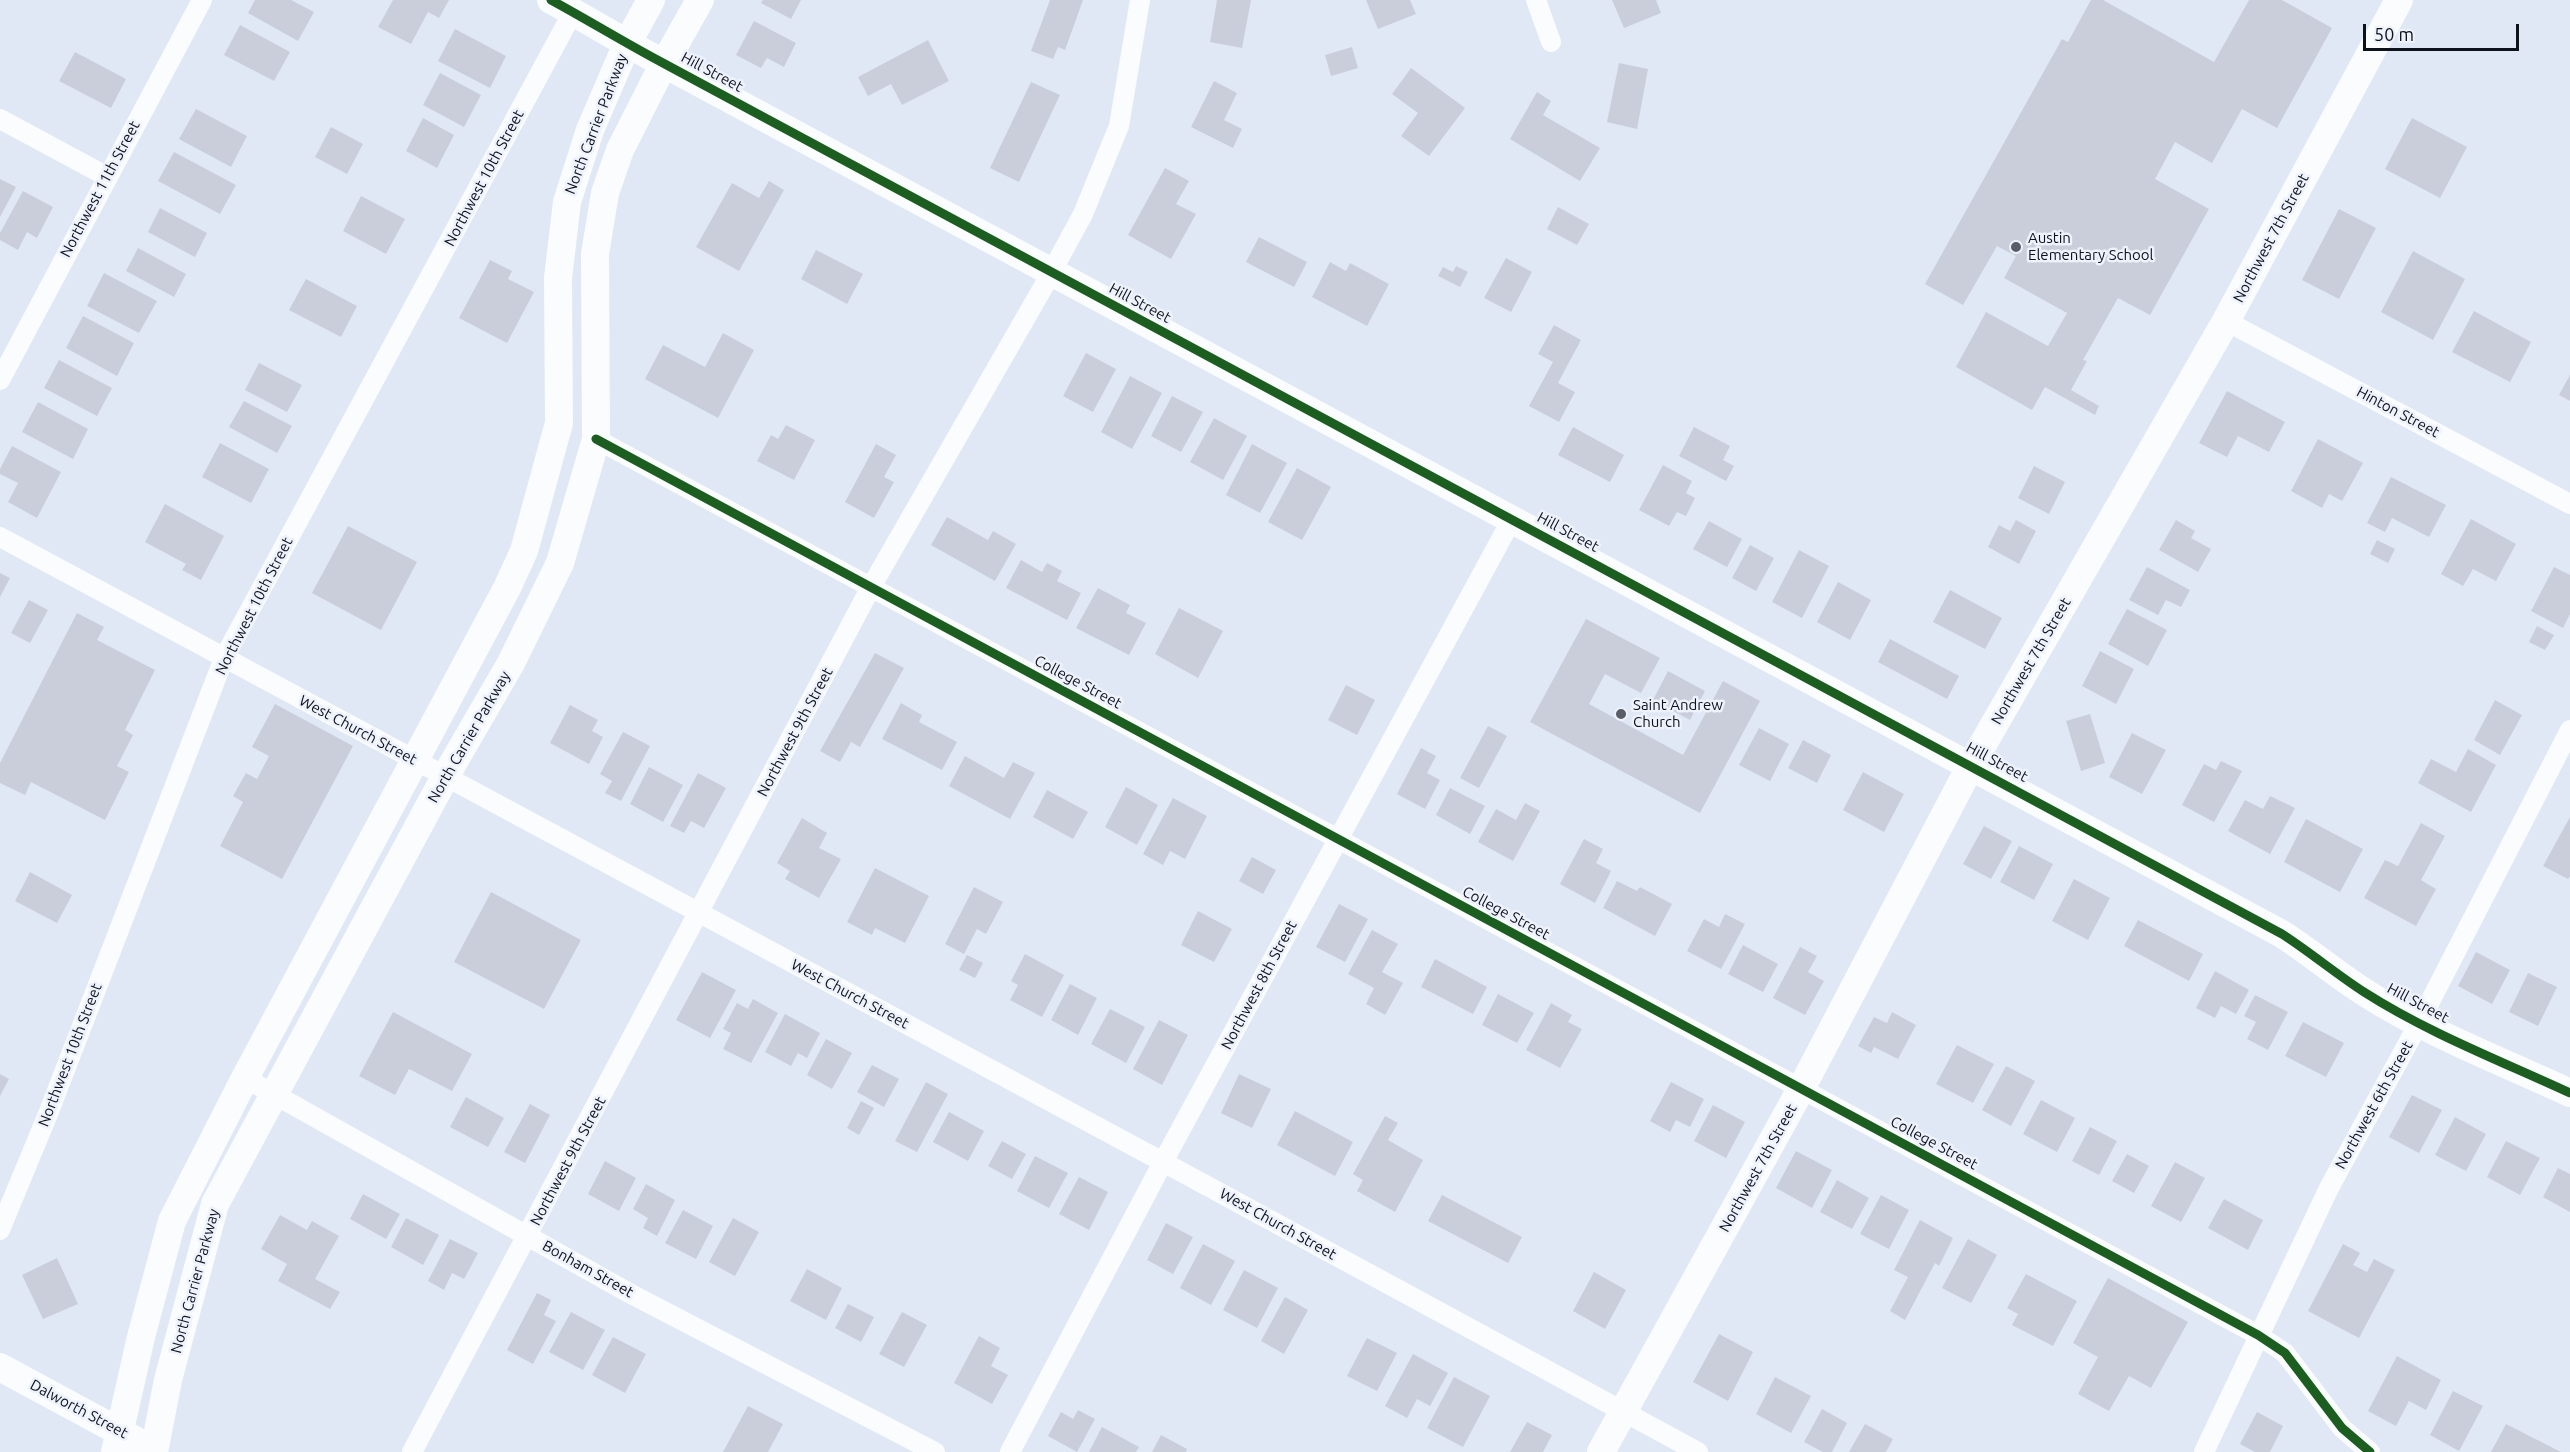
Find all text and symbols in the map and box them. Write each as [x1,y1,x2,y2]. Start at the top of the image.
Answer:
scale bar [2366,12,2522,50]
text: 50 m [2374,24,2414,44]
street label: Hill Street [678,48,746,96]
street label: North Carrier Parkway [561,51,631,197]
street label: Northwest 10th Street [440,107,528,249]
street label: Northwest 11th Street [56,118,144,260]
street label: Northwest 7th Street [2229,170,2313,306]
place label: Austin Elementary School [2028,229,2154,264]
marker: Austin Elementary School [2009,240,2023,254]
street label: Hill Street [1106,279,1174,327]
street label: Hinton Street [2354,383,2442,441]
street label: Hill Street [1534,508,1602,556]
street label: Northwest 10th Street [211,534,297,678]
street label: Northwest 7th Street [1987,594,2075,728]
street label: College Street [1031,651,1125,713]
street label: Northwest 9th Street [753,664,837,800]
street label: North Carrier Parkway [424,668,514,806]
street label: West Church Street [296,691,420,769]
place label: Saint Andrew Church [1633,696,1723,731]
marker: Saint Andrew Church [1614,707,1628,721]
street label: Hill Street [1963,738,2031,786]
street label: College Street [1459,882,1553,944]
street label: Northwest 8th Street [1217,917,1301,1053]
street label: West Church Street [788,955,912,1033]
street label: Hill Street [2384,979,2452,1027]
street label: Northwest 10th Street [34,981,106,1129]
street label: Northwest 6th Street [2331,1038,2417,1172]
street label: Northwest 9th Street [526,1093,610,1229]
street label: Northwest 7th Street [1715,1101,1801,1235]
street label: College Street [1887,1112,1981,1174]
street label: West Church Street [1217,1184,1339,1264]
street label: North Carrier Parkway [167,1207,223,1355]
street label: Bonham Street [539,1237,637,1301]
street label: Dalworth Street [27,1376,131,1442]

